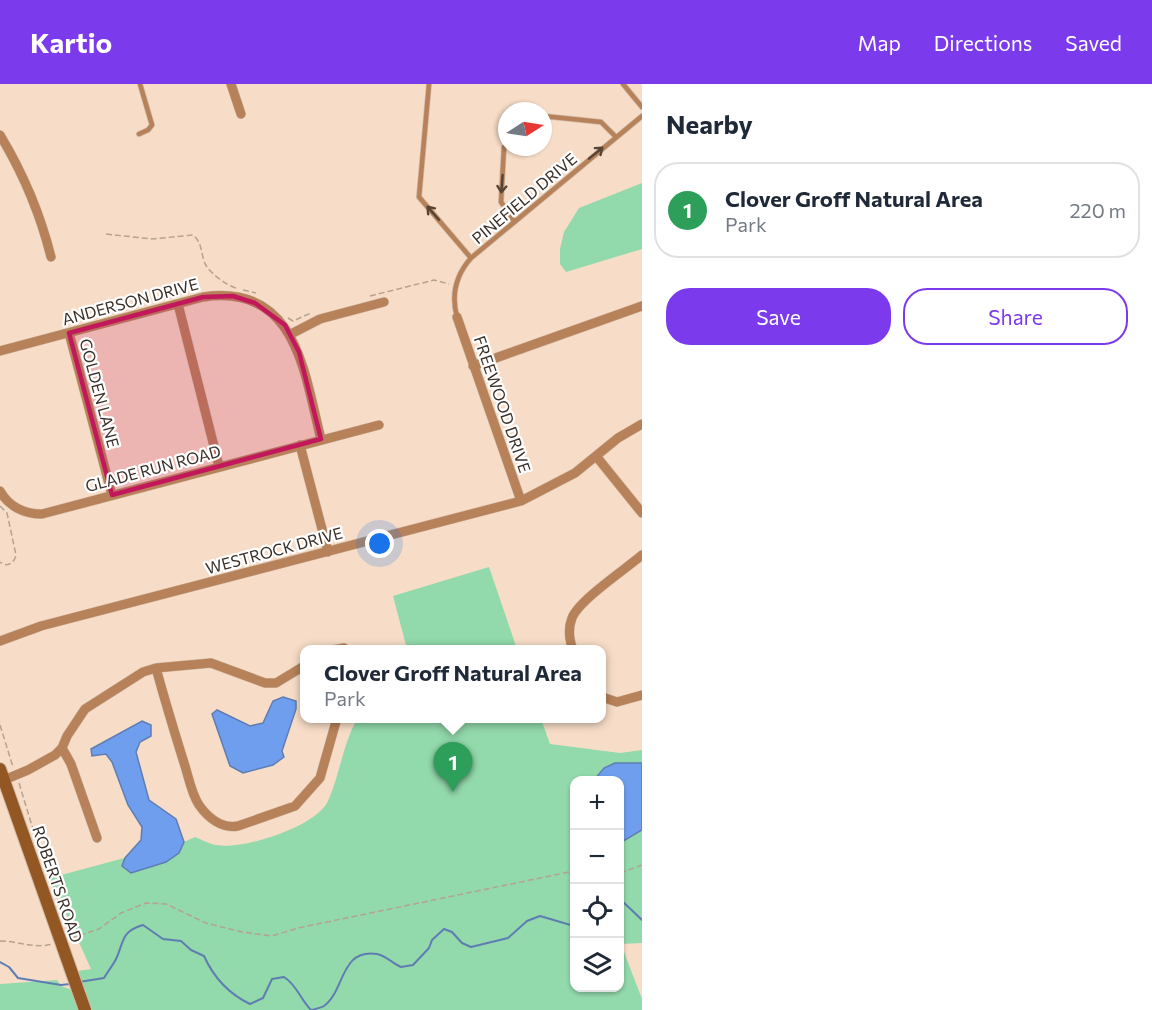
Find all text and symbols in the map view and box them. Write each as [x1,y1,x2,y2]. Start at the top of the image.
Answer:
text: Kartio [30,25,112,59]
text: Map [858,30,901,55]
text: Directions [934,30,1032,55]
text: Saved [1065,30,1122,55]
north arrow [498,102,552,156]
text: Nearby [666,108,753,139]
one-way arrow [588,146,603,160]
street label: PINEFIELD DRIVE [468,149,580,247]
one-way arrow [496,174,507,194]
text: Clover Groff Natural Area [725,185,983,212]
text: 1 [683,198,692,222]
text: 220 m [1070,198,1126,222]
one-way arrow [426,206,440,222]
text: Park [725,212,767,236]
street label: ANDERSON DRIVE [60,274,200,328]
button: Save [666,288,891,345]
button: Share [903,288,1128,345]
street label: FREEWOOD DRIVE [471,333,535,475]
street label: GOLDEN LANE [76,336,124,450]
street label: GLADE RUN ROAD [83,441,223,495]
street label: WESTROCK DRIVE [203,523,345,577]
your location [365,529,394,558]
popup [300,645,606,723]
text: Clover Groff Natural Area [324,659,582,686]
text: Park [324,686,366,710]
pin: 1 [434,742,472,792]
map controls [570,776,624,992]
button: + [570,776,624,830]
street label: ROBERTS ROAD [29,823,87,945]
button: − [570,830,624,884]
button: locate [570,884,624,938]
button: layers [570,938,624,992]

